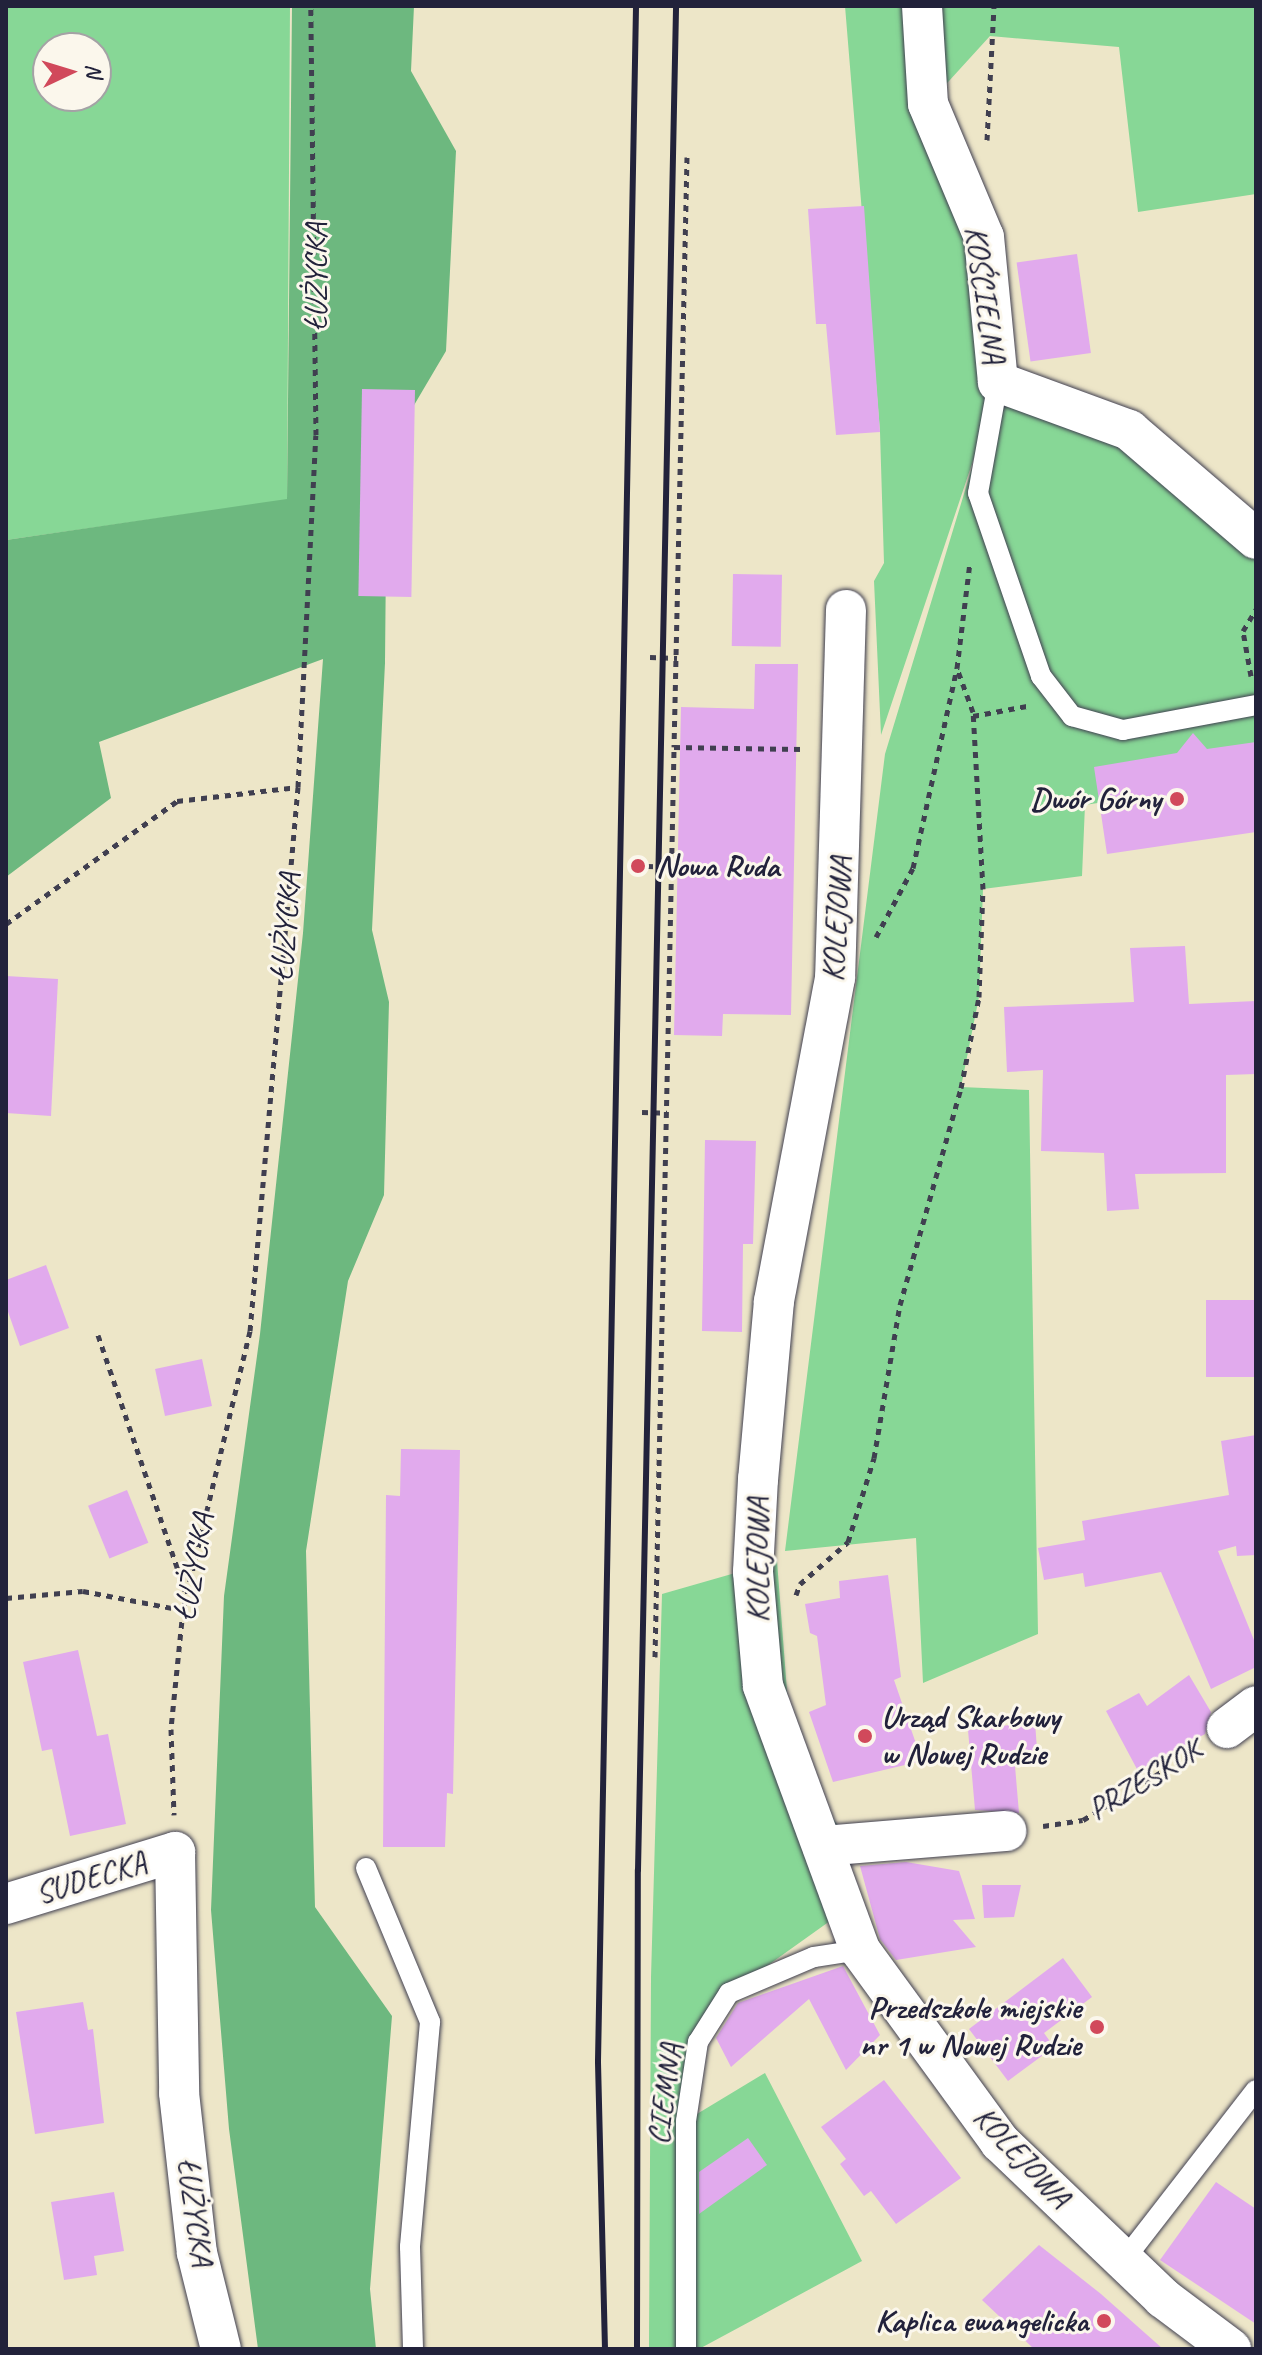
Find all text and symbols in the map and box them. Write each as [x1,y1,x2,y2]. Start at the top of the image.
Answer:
north arrow [32,32,112,112]
text: N [80,63,108,78]
street label: ŁUŻYCKA [297,223,335,331]
street label: KOŚCIELNA [956,224,1014,366]
place label: Dwór Górny [1030,780,1161,818]
marker: Dwór Górny [1168,790,1186,808]
place label: Nowa Ruda [656,847,779,885]
marker: Nowa Ruda [627,855,649,877]
street label: KOLEJOWA [813,855,861,983]
street label: ŁUŻYCKA [262,871,310,983]
street label: KOLEJOWA [739,1497,777,1623]
street label: ŁUŻYCKA [165,1510,223,1624]
place label: Urząd Skarbowy w Nowej Rudzie [881,1699,1060,1774]
marker: Urząd Skarbowy w Nowej Rudzie [856,1727,874,1745]
street label: PRZESKOK [1081,1731,1209,1829]
street label: SUDECKA [31,1843,151,1913]
place label: Przedszkole miejskie nr 1 w Nowej Rudzie [860,1990,1081,2065]
marker: Przedszkole miejskie nr 1 w Nowej Rudzie [1088,2018,1106,2036]
street label: CIEMNA [639,2041,691,2147]
street label: KOLEJOWA [965,2098,1079,2216]
street label: ŁUŻYCKA [168,2156,222,2268]
place label: Kaplica ewangelicka [875,2302,1088,2340]
marker: Kaplica ewangelicka [1095,2312,1113,2330]

